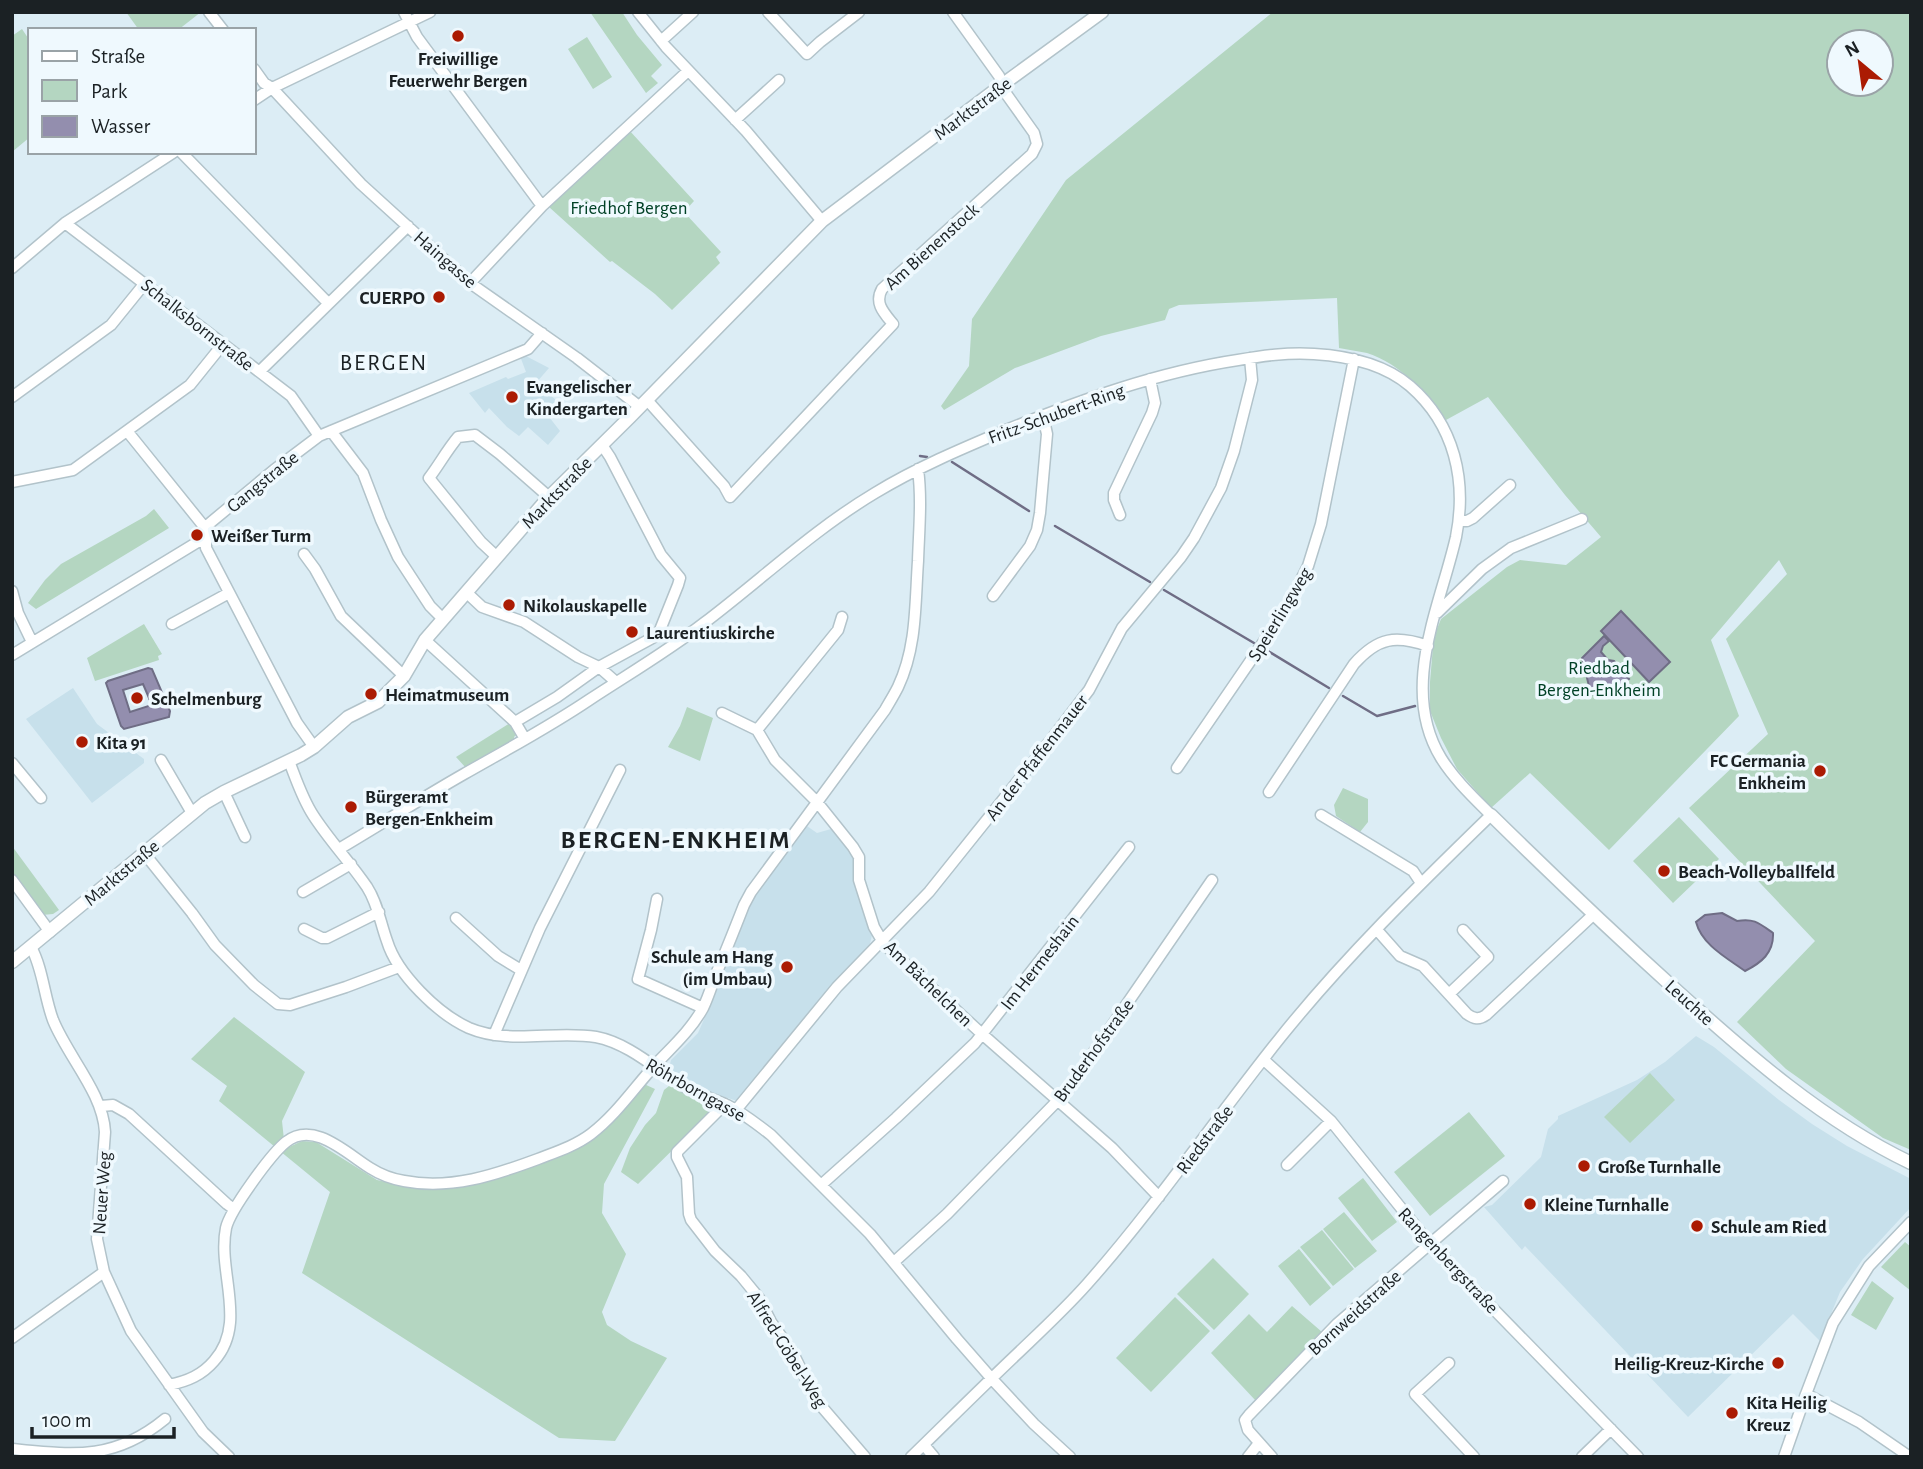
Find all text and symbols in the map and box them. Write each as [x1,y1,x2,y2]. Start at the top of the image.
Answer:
legend [28,28,256,154]
marker: Freiwillige Feuerwehr Bergen [450,28,466,44]
north arrow [1825,28,1895,98]
text: N [1842,38,1863,61]
text: Straße [91,46,145,67]
place label: Freiwillige Feuerwehr Bergen [388,50,528,91]
street label: Marktstraße [931,74,1015,144]
text: Park [91,81,128,102]
text: Wasser [91,116,151,137]
park label: Friedhof Bergen [570,199,688,218]
street label: Am Bienenstock [881,200,983,294]
street label: Haingasse [410,228,480,292]
street label: Schalksbornstraße [137,276,257,375]
place label: CUERPO [359,289,425,308]
marker: CUERPO [431,289,447,305]
district label: BERGEN [340,352,428,375]
place label: Evangelischer Kindergarten [526,378,631,419]
street label: Fritz-Schubert-Ring [986,381,1128,448]
marker: Evangelischer Kindergarten [504,389,520,405]
street label: Gangstraße [224,448,302,517]
street label: Marktstraße [519,454,596,533]
marker: Weißer Turm [189,527,205,543]
place label: Weißer Turm [211,527,311,546]
street label: Speierlingweg [1245,564,1316,665]
marker: Nikolauskapelle [501,597,517,613]
place label: Nikolauskapelle [523,597,647,616]
marker: Laurentiuskirche [624,624,640,640]
place label: Laurentiuskirche [646,624,775,643]
park label: Riedbad Bergen-Enkheim [1537,659,1661,700]
marker: Heimatmuseum [363,686,379,702]
place label: Heimatmuseum [385,686,509,705]
marker: Schelmenburg [129,690,145,706]
place label: Schelmenburg [151,690,262,709]
street label: An der Pfaffenmauer [982,692,1092,824]
marker: Kita 91 [74,734,90,750]
place label: Kita 91 [96,734,147,753]
place label: FC Germania Enkheim [1709,752,1806,793]
marker: FC Germania Enkheim [1812,763,1828,779]
place label: Bürgeramt Bergen-Enkheim [365,788,493,829]
marker: Bürgeramt Bergen-Enkheim [343,799,359,815]
district label: BERGEN-ENKHEIM [561,827,791,853]
street label: Marktstraße [81,837,163,910]
marker: Beach-Volleyballfeld [1656,863,1672,879]
place label: Beach-Volleyballfeld [1678,863,1835,882]
street label: Im Hermeshain [997,912,1083,1014]
street label: Am Bächelchen [880,937,976,1031]
place label: Schule am Hang (im Umbau) [651,948,773,989]
marker: Schule am Hang (im Umbau) [779,959,795,975]
street label: Leuchte [1661,977,1717,1030]
street label: Bruderhofstraße [1051,996,1138,1106]
street label: Röhrborngasse [642,1055,748,1125]
street label: Riedstraße [1173,1102,1237,1178]
street label: Neuer Weg [90,1150,115,1235]
marker: Große Turnhalle [1576,1158,1592,1174]
place label: Große Turnhalle [1598,1158,1721,1177]
marker: Kleine Turnhalle [1522,1196,1538,1212]
place label: Kleine Turnhalle [1544,1196,1669,1215]
street label: Rangenbergstraße [1394,1204,1502,1318]
marker: Schule am Ried [1689,1218,1705,1234]
place label: Schule am Ried [1711,1218,1827,1237]
street label: Bornweidstraße [1305,1267,1405,1360]
street label: Alfred-Göbel-Weg [743,1288,831,1412]
place label: Heilig-Kreuz-Kirche [1614,1355,1764,1374]
marker: Heilig-Kreuz-Kirche [1770,1355,1786,1371]
place label: Kita Heilig Kreuz [1746,1394,1827,1435]
scale bar [32,1396,173,1440]
marker: Kita Heilig Kreuz [1724,1405,1740,1421]
text: 100 m [42,1410,92,1431]

